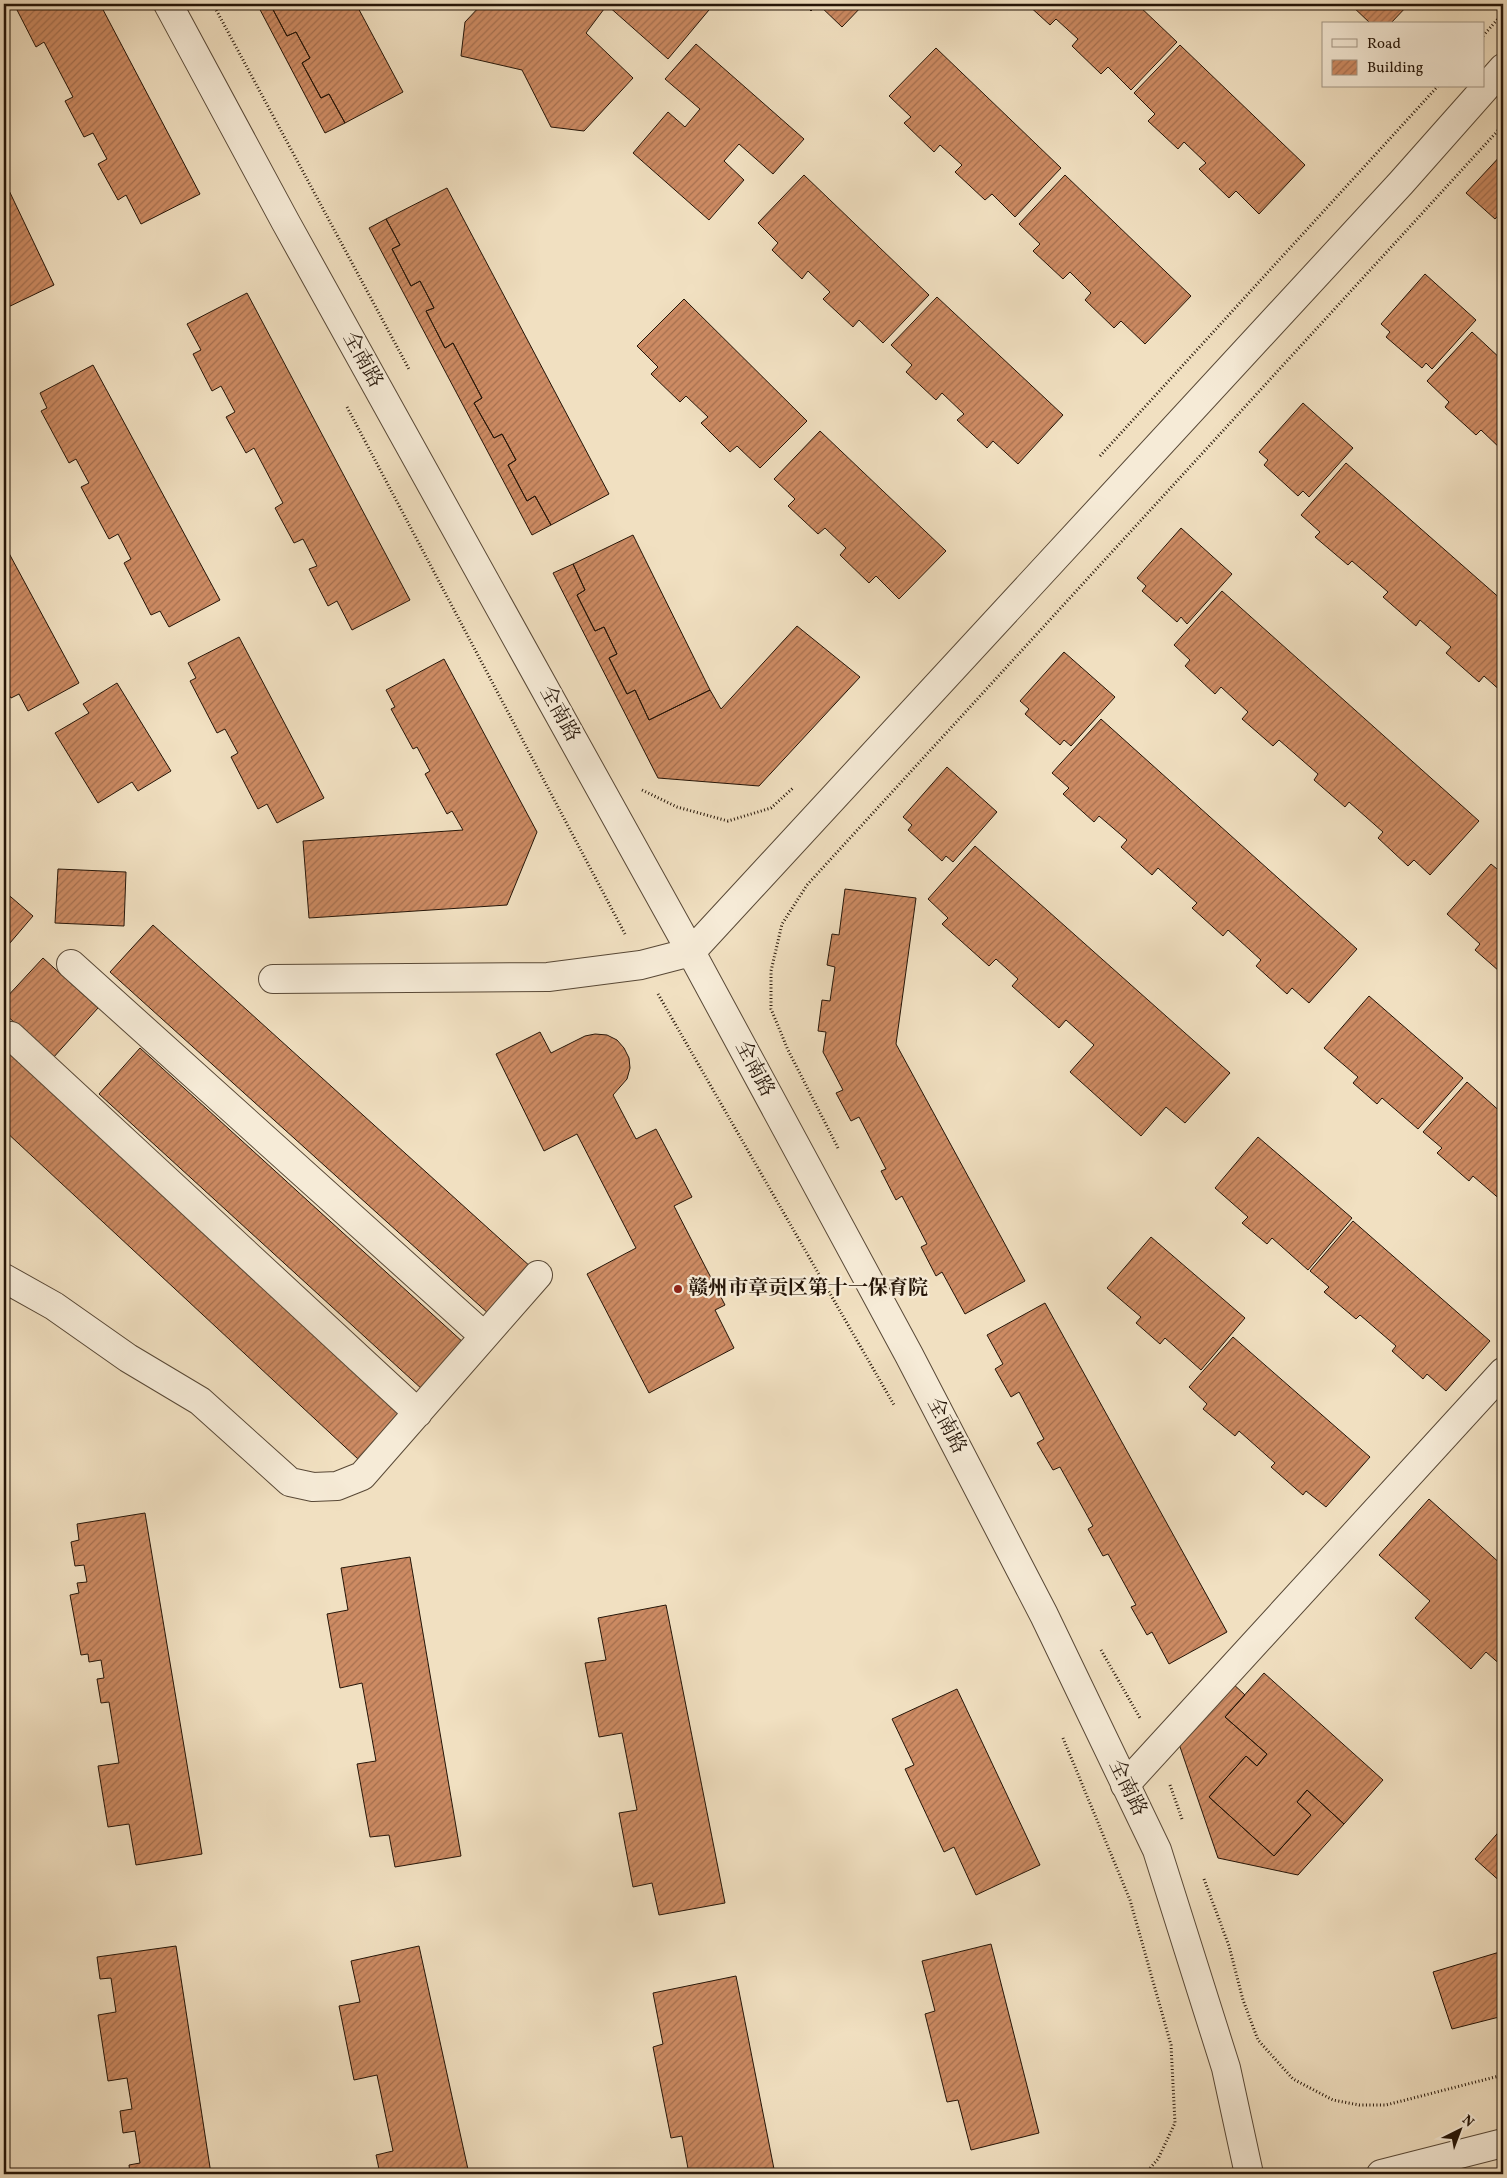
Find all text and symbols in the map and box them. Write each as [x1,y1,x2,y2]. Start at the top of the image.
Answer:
legend [1322,22,1484,88]
text: Road [1367,34,1401,55]
text: Building [1367,58,1424,79]
street label: 全南路 [335,327,389,393]
street label: 全南路 [532,681,586,747]
street label: 全南路 [728,1036,780,1102]
place label: 赣州市章贡区第十一保育院 [688,1275,928,1303]
marker: 赣州市章贡区第十一保育院 [672,1283,684,1295]
street label: 全南路 [920,1393,972,1459]
street label: 全南路 [1101,1755,1153,1821]
north arrow [1434,2106,1484,2156]
text: N [1458,2111,1478,2132]

